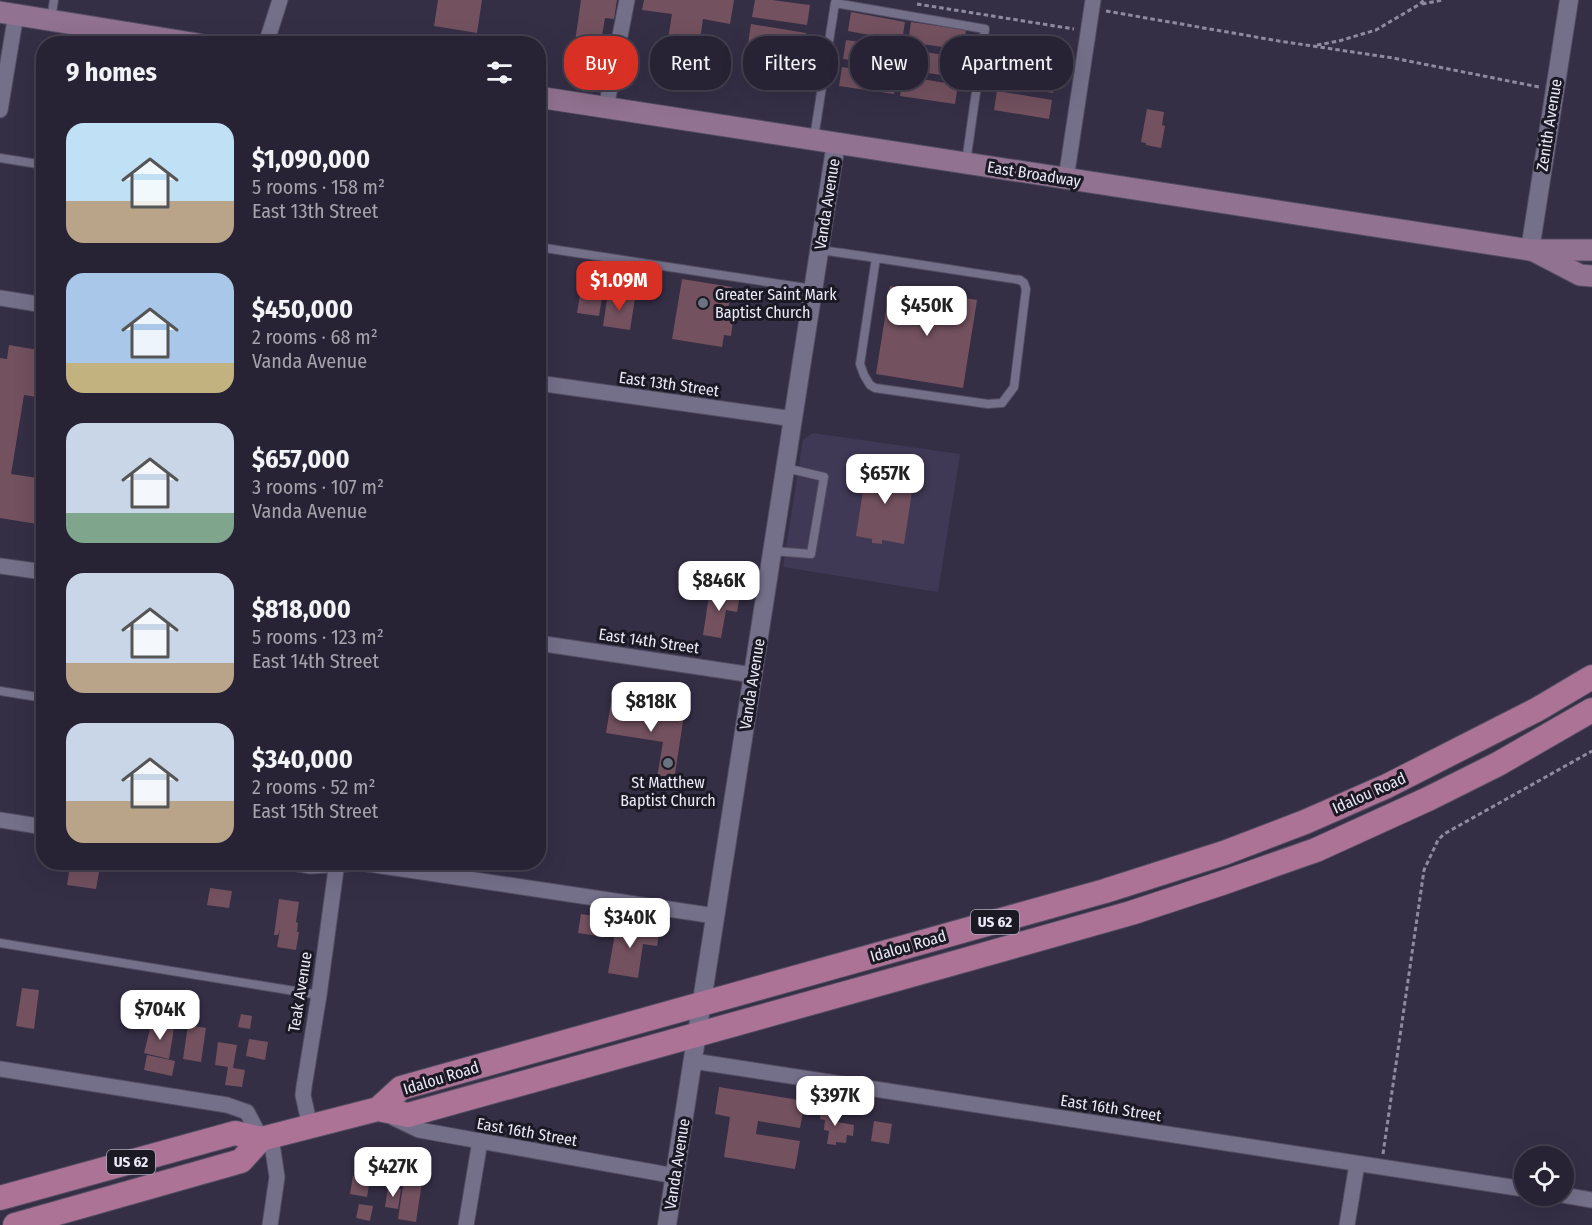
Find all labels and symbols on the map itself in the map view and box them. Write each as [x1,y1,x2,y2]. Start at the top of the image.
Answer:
street label: Zenith Avenue [1532,77,1566,172]
street label: Vanda Avenue [810,157,844,251]
street label: East Broadway [986,157,1083,191]
pin: $1.09M [570,261,668,312]
place label: Greater Saint Mark Baptist Church [715,285,837,322]
pin: $450K [885,286,969,337]
marker: Greater Saint Mark Baptist Church [696,296,710,310]
street label: East 13th Street [618,368,721,401]
pin: $657K [843,454,927,505]
pin: $846K [677,561,761,612]
street label: East 14th Street [597,625,701,658]
street label: Vanda Avenue [735,637,769,731]
pin: $818K [609,682,693,733]
marker: St Matthew Baptist Church [661,756,675,770]
street label: Idalou Road [1329,768,1409,818]
place label: St Matthew Baptist Church [620,773,716,810]
pin: $340K [588,898,672,949]
road number: US 62 [971,910,1019,934]
street label: Idalou Road [868,926,948,966]
street label: Teak Avenue [284,950,316,1034]
pin: $704K [118,990,202,1041]
street label: Idalou Road [401,1057,481,1099]
pin: $397K [793,1076,877,1127]
street label: East 16th Street [1059,1091,1164,1125]
street label: East 16th Street [475,1114,580,1150]
street label: Vanda Avenue [660,1117,694,1211]
pin: $427K [351,1147,435,1198]
road number: US 62 [107,1150,155,1174]

